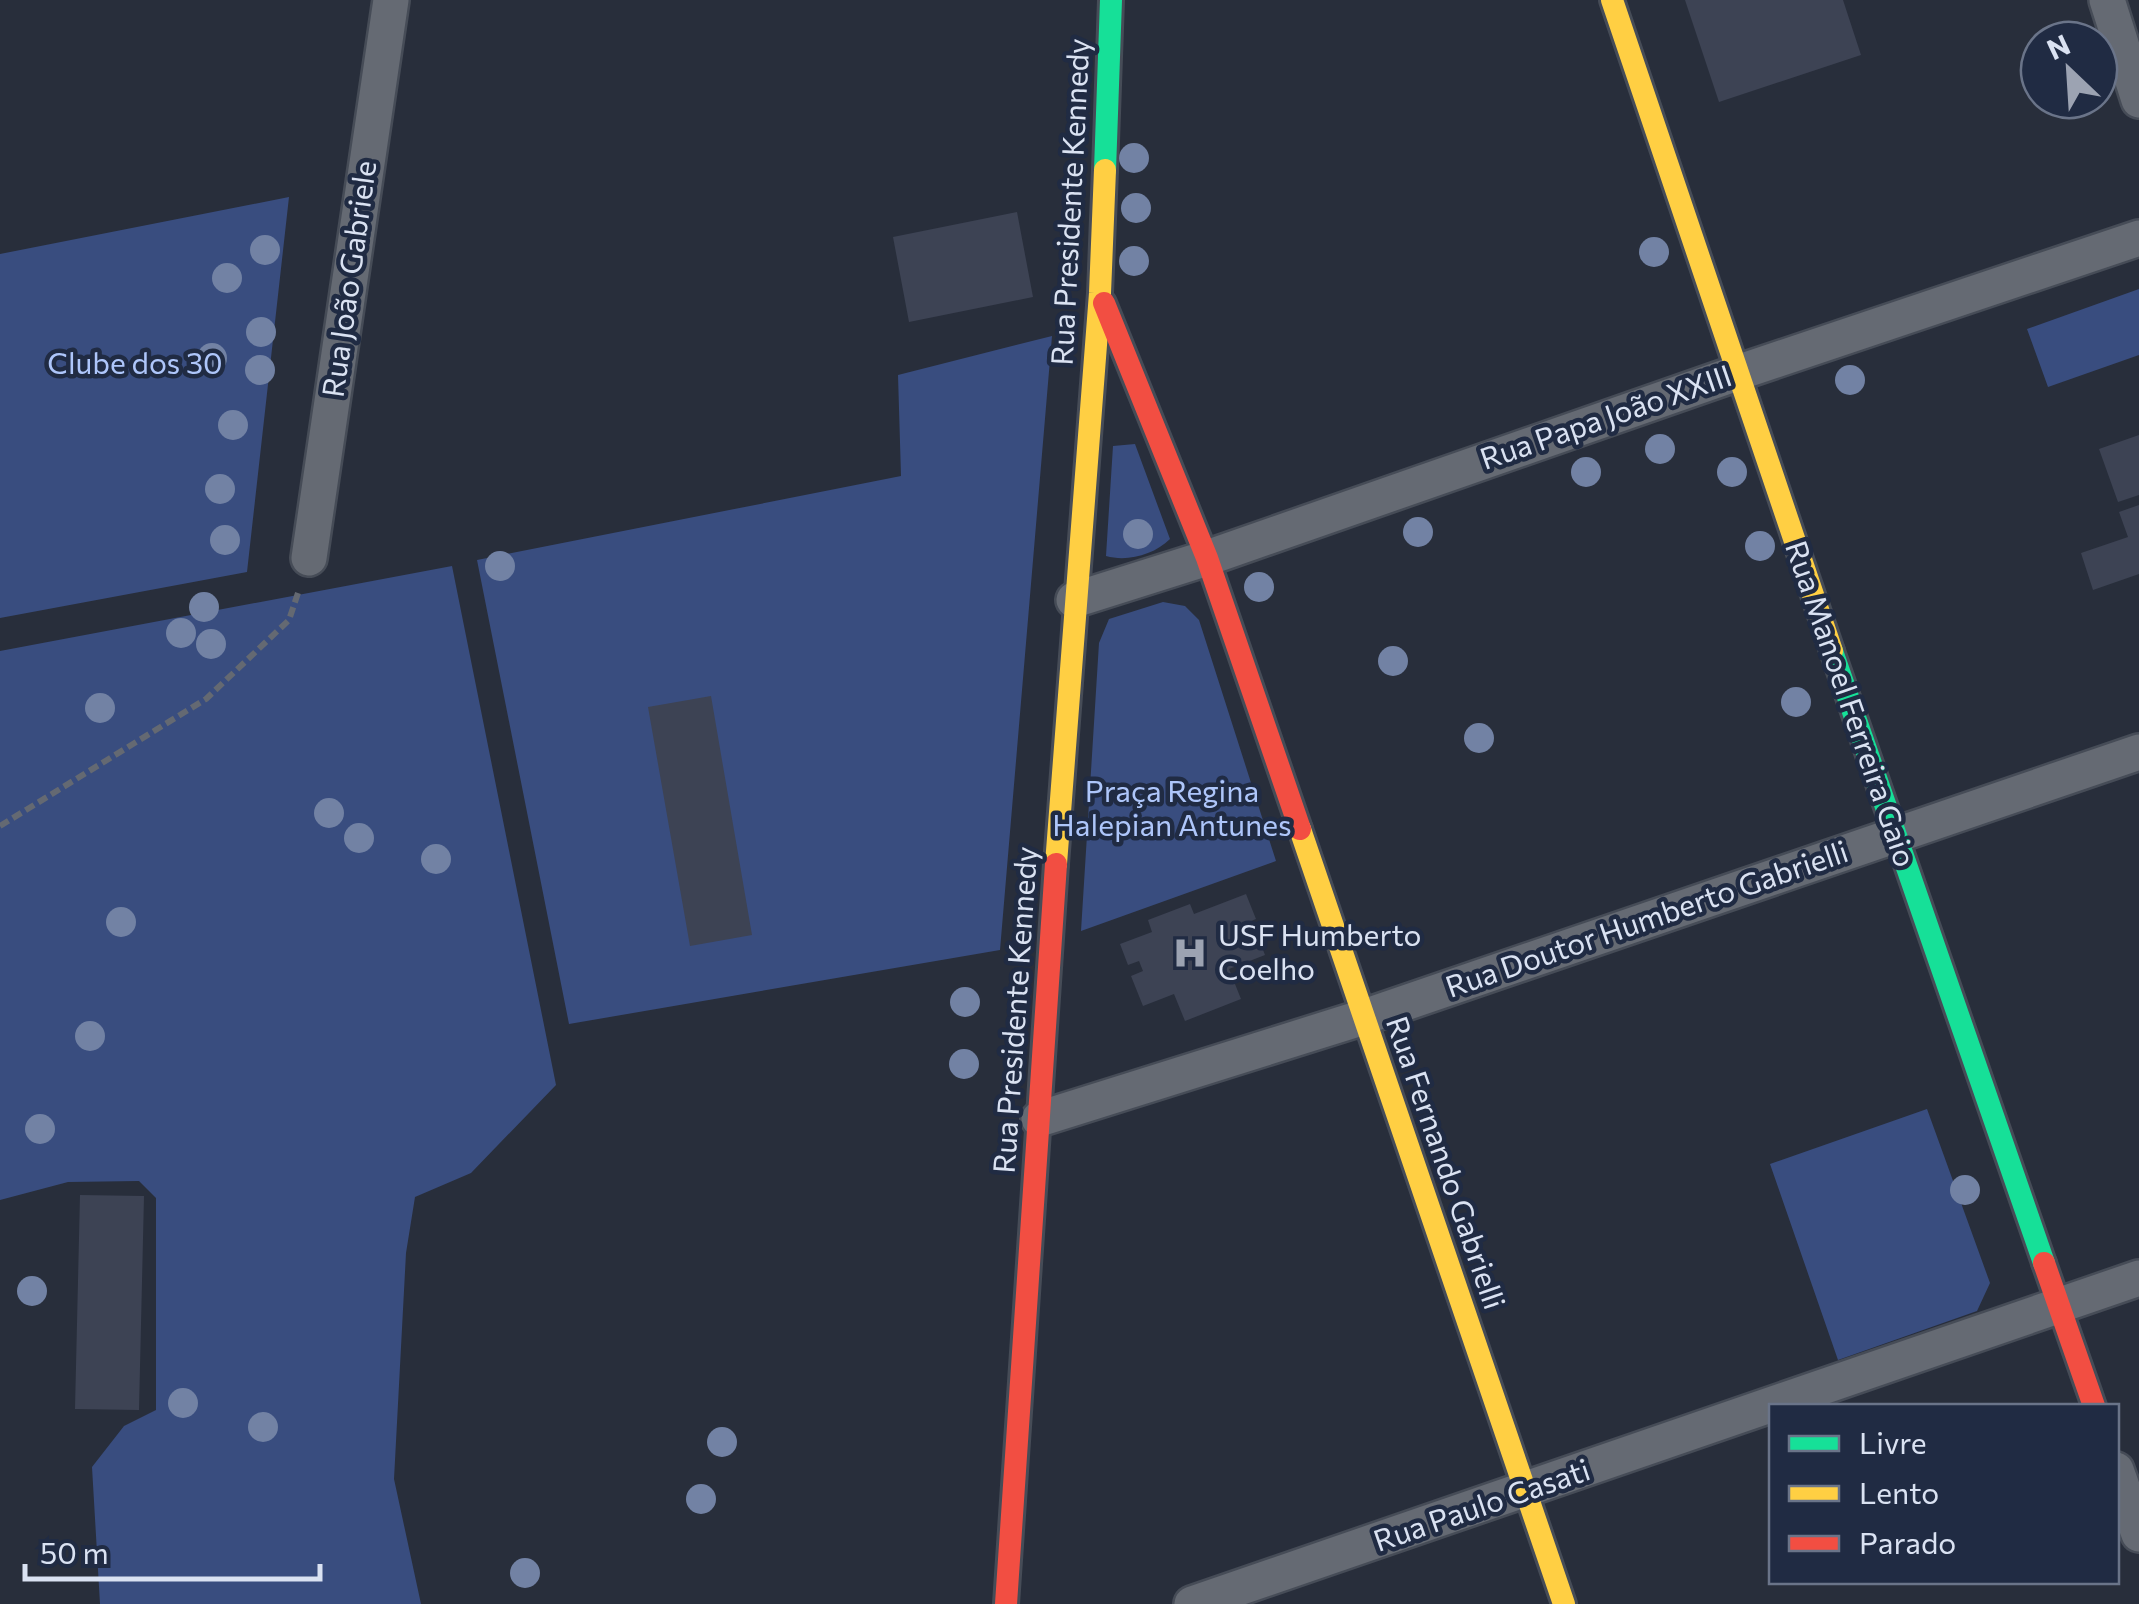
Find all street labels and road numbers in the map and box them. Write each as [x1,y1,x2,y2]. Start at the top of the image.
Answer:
street label: Rua Presidente Kennedy [1041,37,1096,366]
street label: Rua João Gabriele [313,158,382,399]
street label: Rua Papa João XXIII [1475,355,1736,476]
street label: Rua Manoel Ferreira Gaio [1779,535,1926,871]
street label: Rua Doutor Humberto Gabrielli [1440,831,1852,1004]
street label: Rua Presidente Kennedy [984,845,1043,1174]
street label: Rua Fernando Gabrielli [1380,1011,1515,1314]
street label: Rua Paulo Casati [1368,1449,1594,1558]

